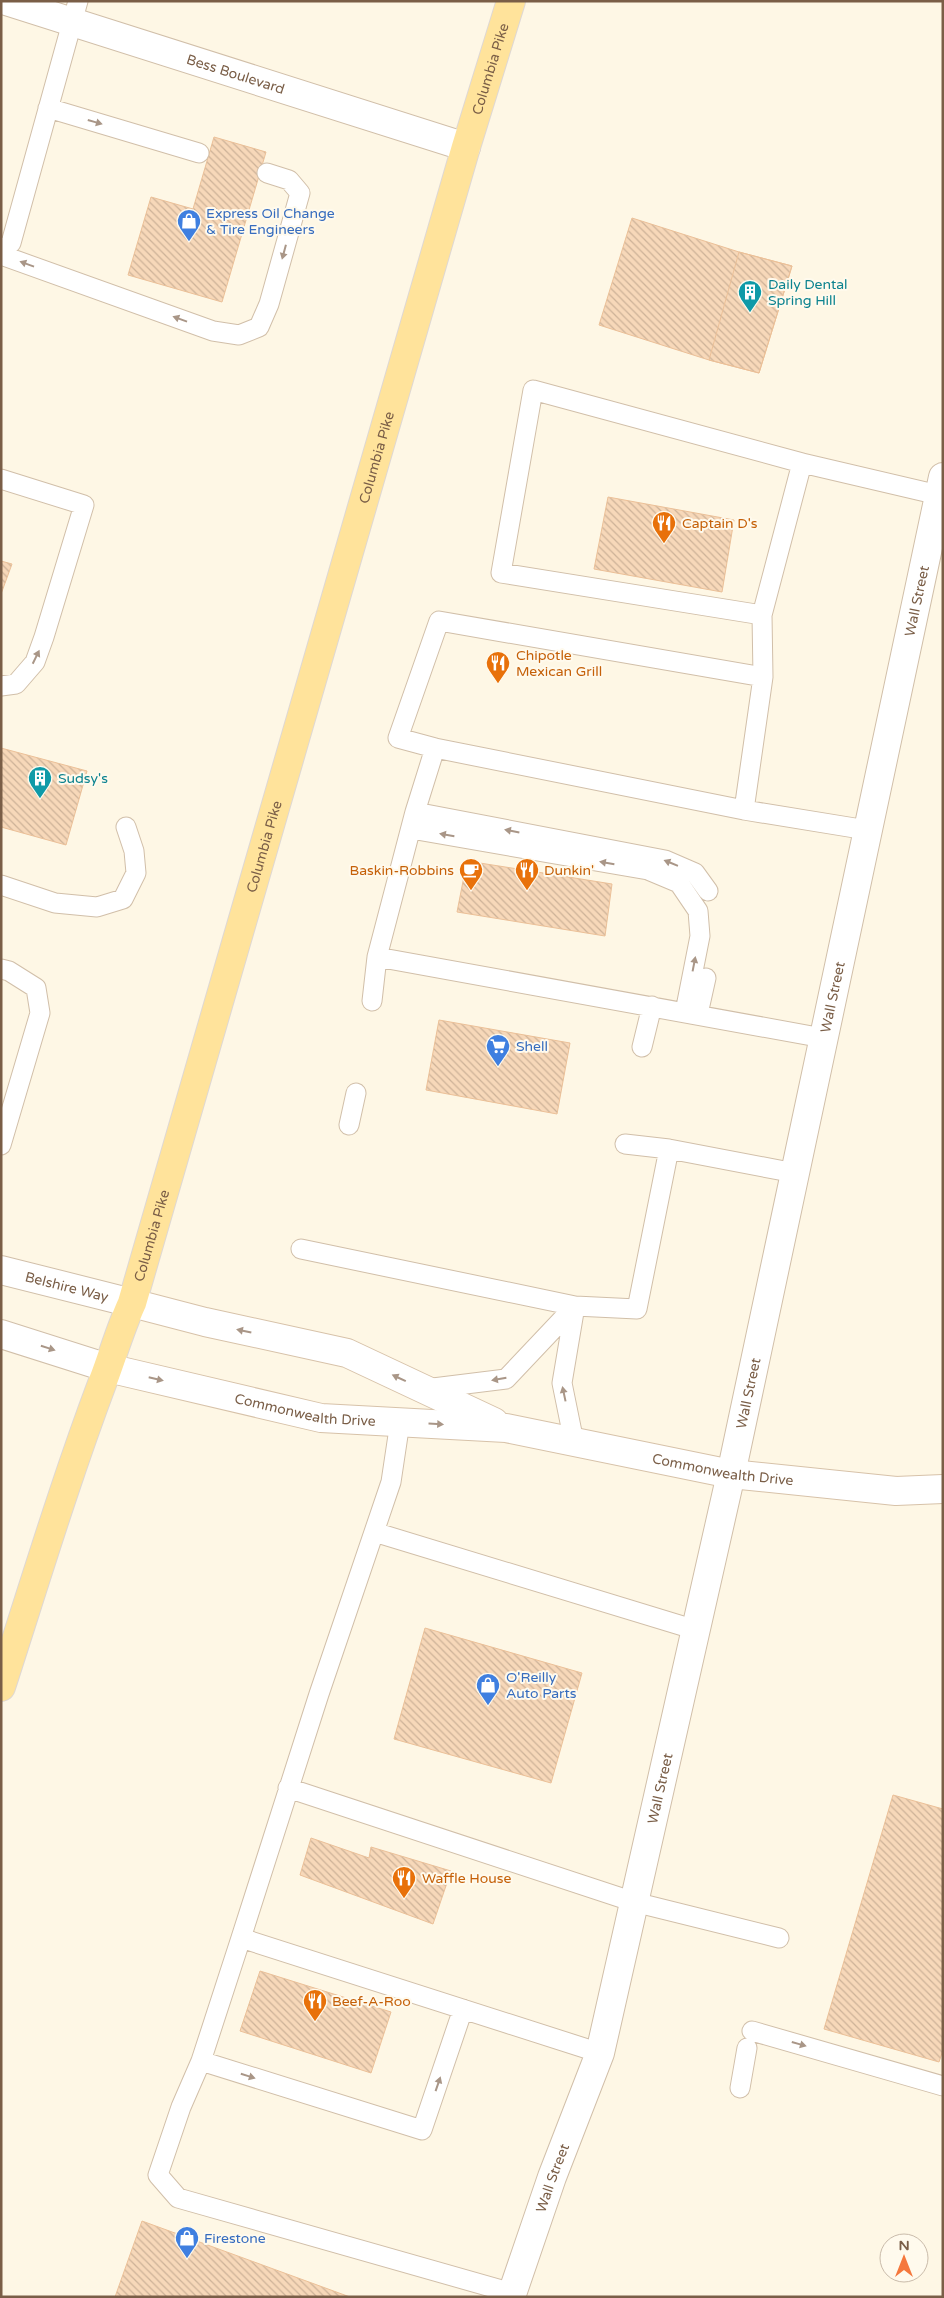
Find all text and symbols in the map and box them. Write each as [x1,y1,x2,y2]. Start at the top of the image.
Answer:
street label: Columbia Pike [468,21,512,117]
street label: Bess Boulevard [185,50,287,97]
one-way arrow [87,118,102,126]
place label: Express Oil Change & Tire Engineers [206,205,335,238]
shop icon: Express Oil Change & Tire Engineers [176,208,202,242]
one-way arrow [280,244,288,259]
one-way arrow [19,260,34,268]
place label: Daily Dental Spring Hill [768,276,848,309]
building icon: Daily Dental Spring Hill [737,279,763,313]
one-way arrow [172,315,187,323]
street label: Columbia Pike [355,409,398,505]
restaurant icon: Captain D's [651,510,677,544]
place label: Captain D's [682,515,758,532]
street label: Wall Street [901,563,933,638]
place label: Chipotle Mexican Grill [516,647,602,680]
one-way arrow [32,650,40,664]
restaurant icon: Chipotle Mexican Grill [485,650,511,684]
building icon: Sudsy's [27,765,53,799]
place label: Sudsy's [58,770,108,787]
street label: Columbia Pike [243,798,285,895]
one-way arrow [503,826,519,834]
one-way arrow [439,831,455,839]
cafe icon: Baskin-Robbins [458,857,484,891]
restaurant icon: Dunkin' [514,857,540,891]
one-way arrow [599,858,615,866]
one-way arrow [663,859,678,867]
place label: Baskin-Robbins [349,862,454,879]
place label: Dunkin' [544,862,594,879]
one-way arrow [690,956,698,972]
street label: Wall Street [817,959,848,1034]
supermarket icon: Shell [485,1033,511,1067]
place label: Shell [516,1038,548,1055]
street label: Columbia Pike [130,1188,173,1284]
street label: Belshire Way [23,1268,111,1305]
one-way arrow [237,1327,252,1335]
one-way arrow [40,1345,55,1353]
street label: Wall Street [732,1356,764,1430]
one-way arrow [392,1374,406,1382]
one-way arrow [148,1375,163,1383]
one-way arrow [490,1376,506,1384]
one-way arrow [560,1387,568,1402]
street label: Commonwealth Drive [233,1390,376,1429]
one-way arrow [428,1421,444,1429]
street label: Commonwealth Drive [651,1450,794,1489]
place label: O'Reilly Auto Parts [506,1669,577,1702]
shop icon: O'Reilly Auto Parts [475,1672,501,1706]
street label: Wall Street [644,1751,676,1826]
restaurant icon: Waffle House [391,1865,417,1899]
place label: Waffle House [422,1870,511,1887]
restaurant icon: Beef-A-Roo [302,1988,328,2022]
place label: Beef-A-Roo [332,1993,411,2010]
one-way arrow [791,2041,806,2049]
one-way arrow [241,2072,256,2080]
one-way arrow [434,2076,442,2091]
street label: Wall Street [532,2140,573,2215]
shop icon: Firestone [174,2225,200,2259]
place label: Firestone [204,2230,266,2247]
north arrow [879,2233,929,2283]
text: N [898,2237,910,2254]

